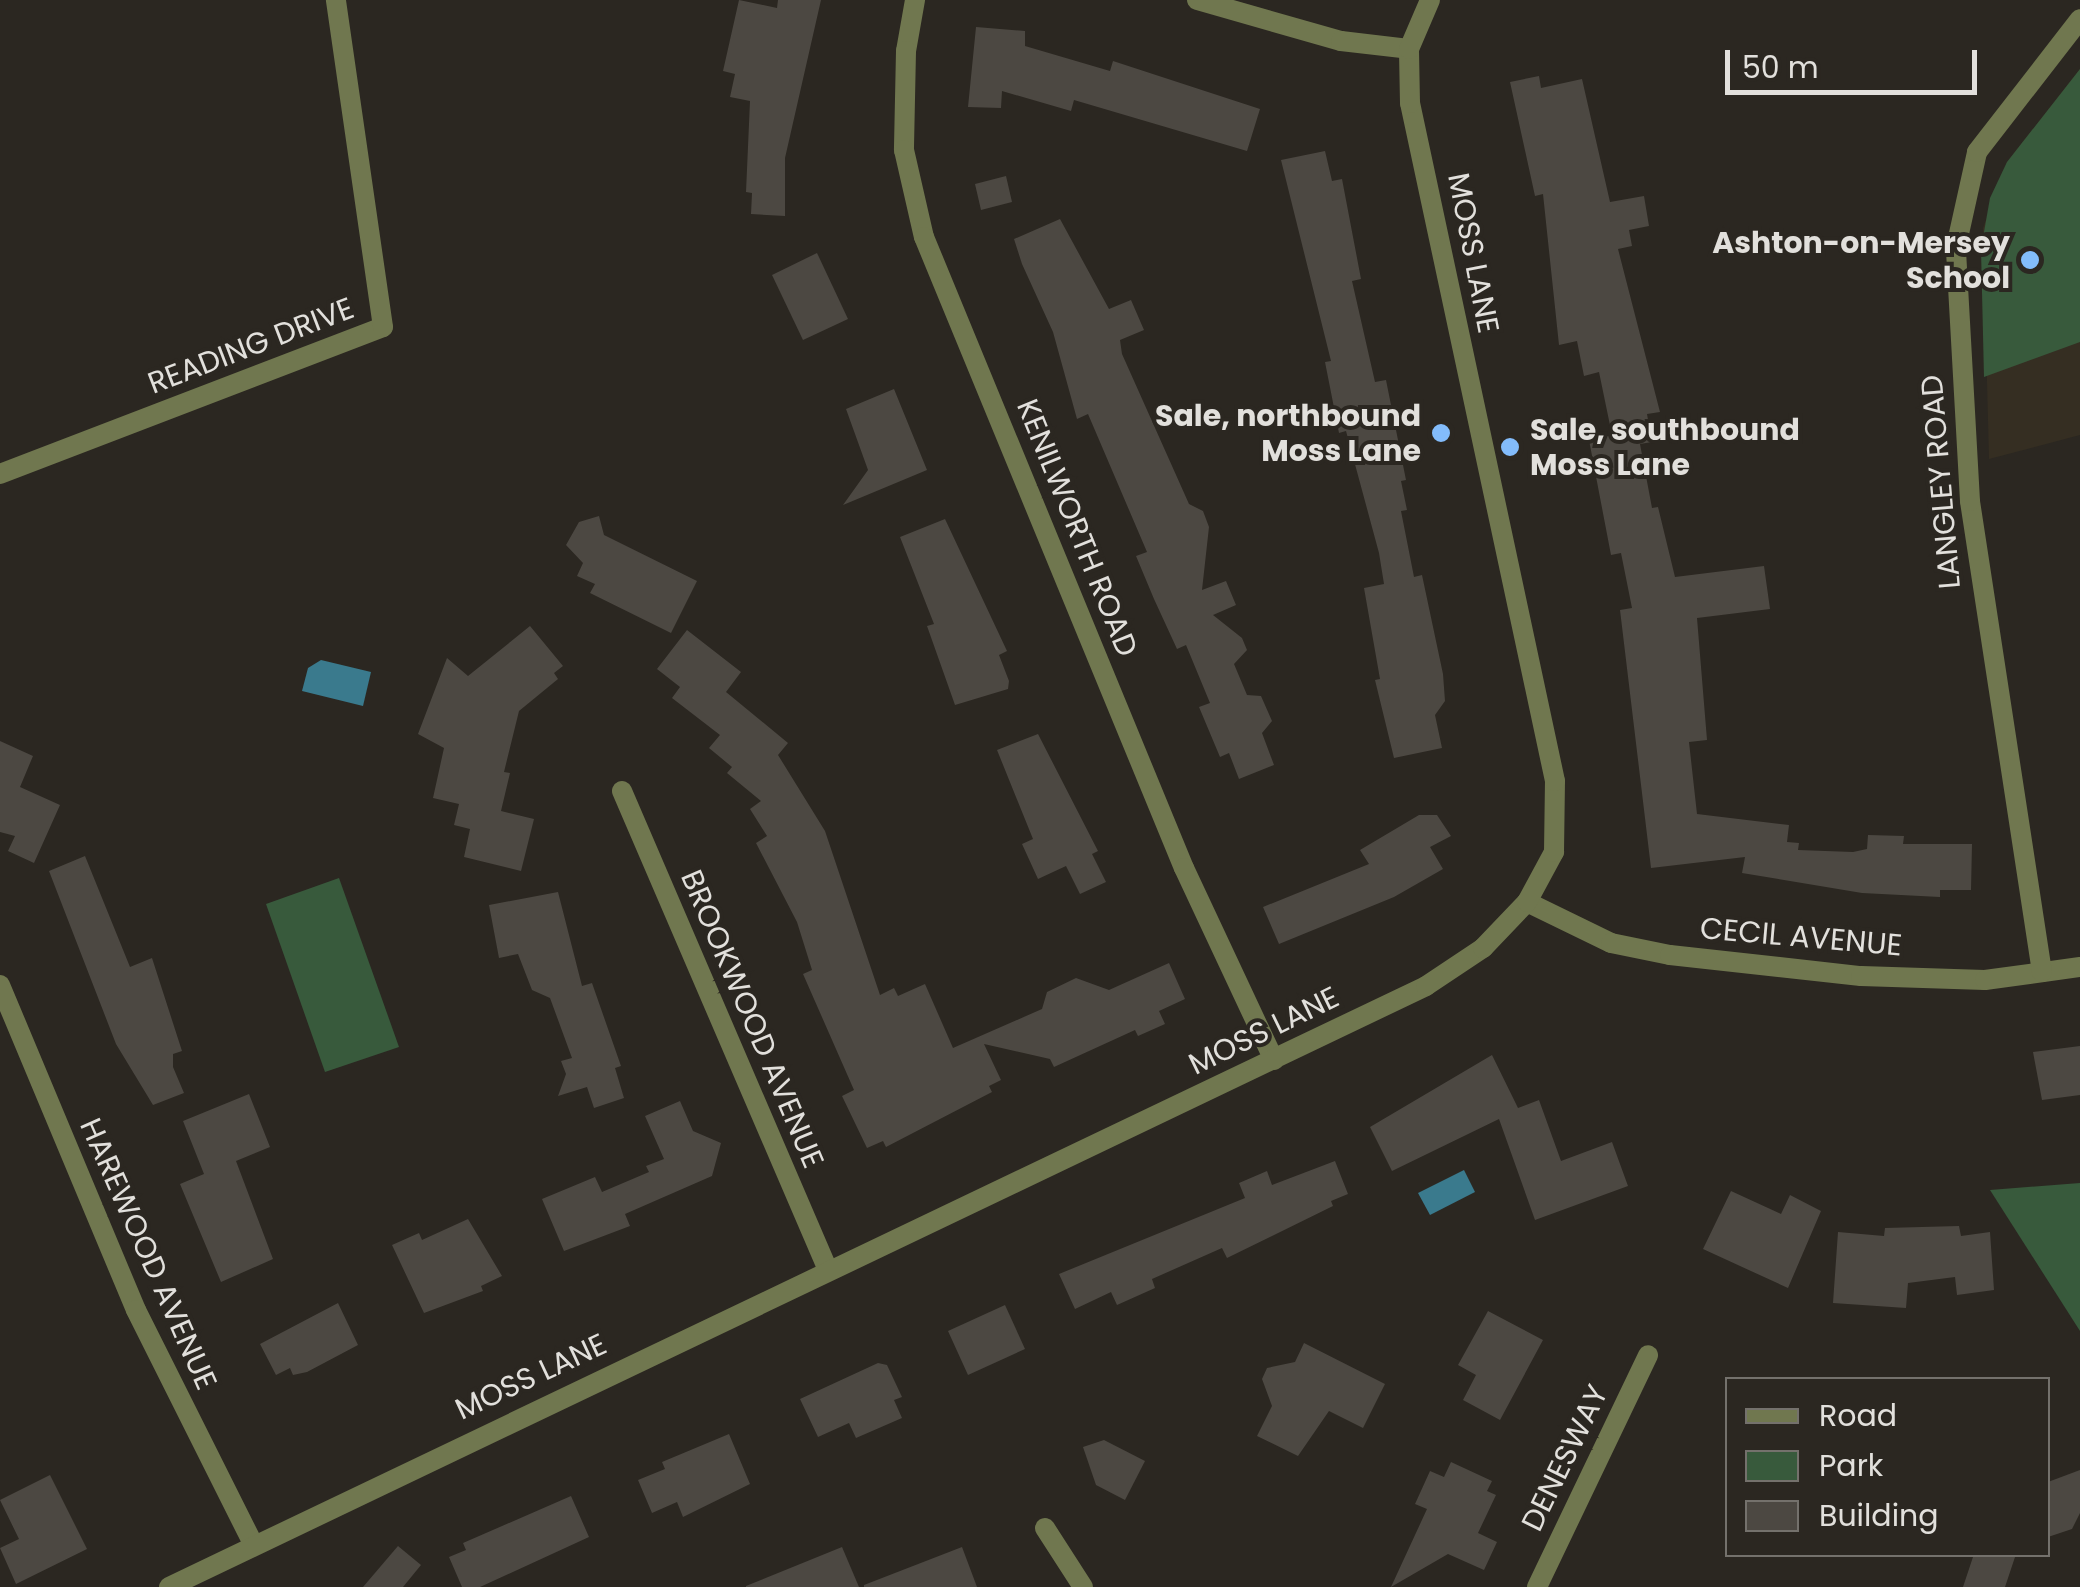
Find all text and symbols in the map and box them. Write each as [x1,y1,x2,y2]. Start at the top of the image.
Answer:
scale bar [1730,30,1982,92]
text: 50 m [1742,46,1819,89]
street label: MOSS LANE [1440,170,1506,336]
place label: Ashton-on-Mersey School [1712,225,2010,296]
marker: Ashton-on-Mersey School [2019,249,2041,271]
street label: READING DRIVE [143,290,359,402]
street label: LANGLEY ROAD [1914,373,1968,591]
street label: KENILWORTH ROAD [1009,394,1145,662]
place label: Sale, northbound Moss Lane [1155,398,1421,468]
place label: Sale, southbound Moss Lane [1530,412,1800,482]
marker: Sale, northbound Moss Lane [1430,422,1452,444]
marker: Sale, southbound Moss Lane [1499,436,1521,458]
street label: BROOKWOOD AVENUE [673,865,831,1173]
street label: CECIL AVENUE [1698,910,1904,964]
street label: MOSS LANE [1183,979,1345,1083]
street label: HAREWOOD AVENUE [72,1113,224,1395]
street label: MOSS LANE [450,1326,612,1428]
legend [1725,1377,2050,1557]
street label: DENESWAY [1514,1379,1616,1537]
text: Road [1819,1394,1897,1437]
text: Park [1819,1444,1883,1487]
text: Building [1819,1494,1939,1537]

